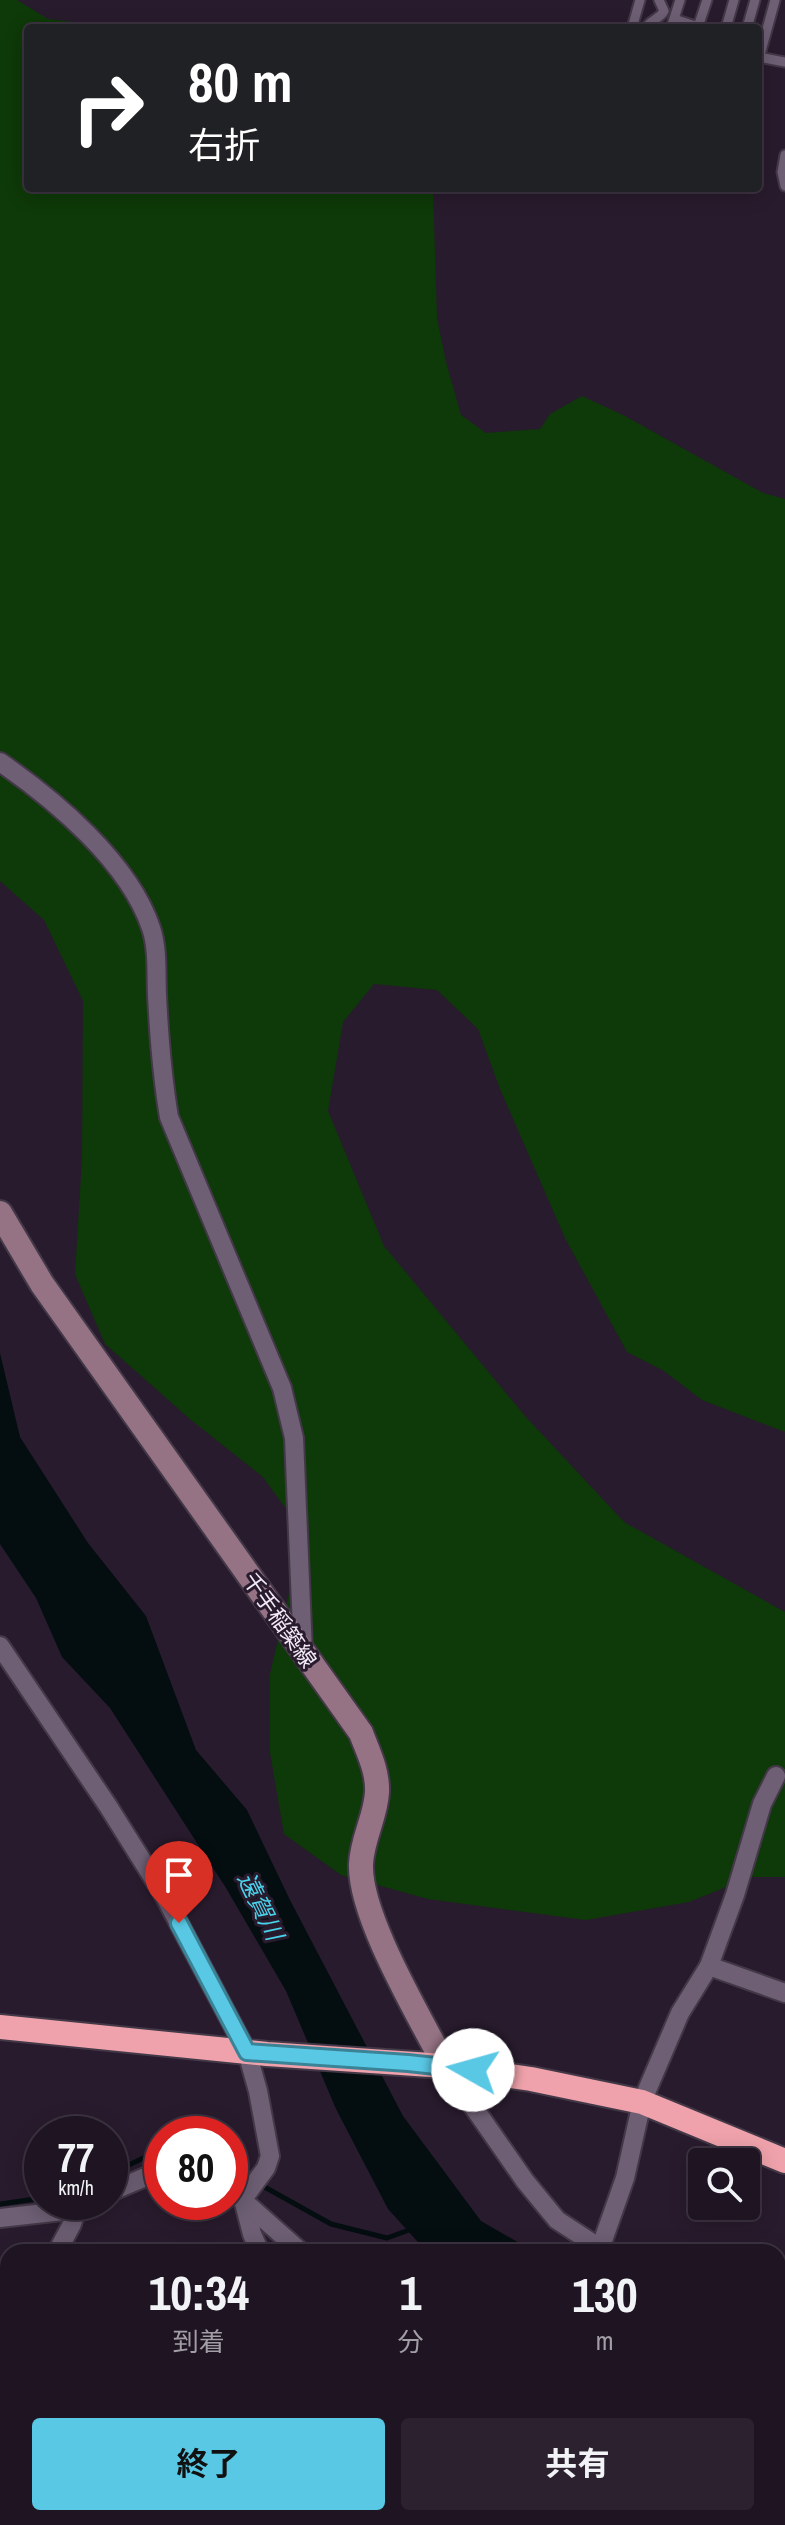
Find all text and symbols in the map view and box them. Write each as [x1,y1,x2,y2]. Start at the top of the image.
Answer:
text: 80 m [188,44,293,119]
icon: right [56,56,160,160]
text: 右折 [188,121,260,169]
street label: 千手稲築線 [236,1566,324,1674]
pin [145,1841,213,1923]
icon: arrive [157,1853,201,1897]
water label: 遠賀川 [231,1867,292,1948]
position arrow [431,2028,515,2112]
speed limit sign: 80 [144,2116,248,2220]
text: 77 [58,2131,94,2184]
map controls [688,2148,760,2220]
button: search [688,2148,760,2220]
text: km/h [58,2174,94,2201]
text: 10:34 [148,2260,249,2325]
text: 1 [400,2260,421,2325]
text: 130 [572,2262,638,2327]
text: m [596,2323,614,2358]
text: 到着 [173,2324,225,2359]
text: 分 [397,2324,423,2359]
button: 終了 [32,2418,385,2510]
button: 共有 [401,2418,754,2510]

